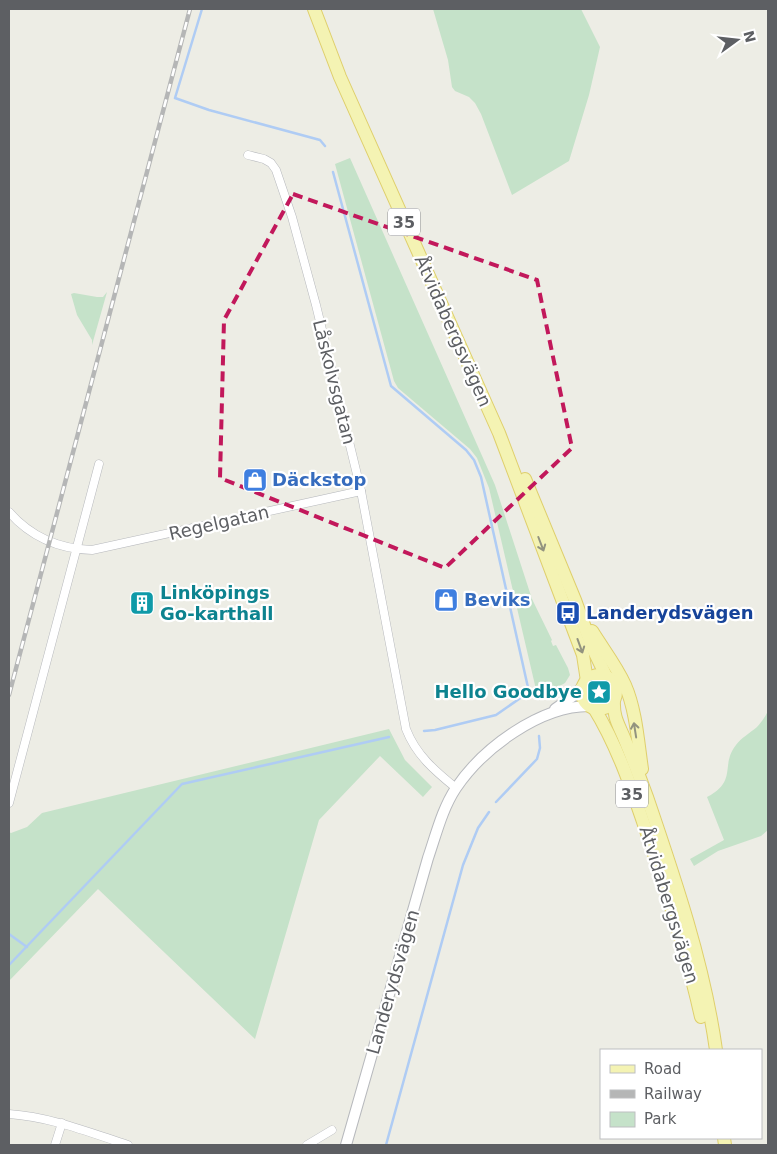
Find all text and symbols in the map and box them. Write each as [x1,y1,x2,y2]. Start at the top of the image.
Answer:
north arrow [712,15,762,65]
text: N [740,29,759,44]
road number: 35 [388,208,420,236]
street label: Åtvidabergsvägen [411,252,496,410]
street label: Låskolvsgatan [309,317,360,447]
shop icon: Däckstop [242,467,268,493]
place label: Däckstop [272,469,366,490]
street label: Regelgatan [167,501,271,544]
one-way arrow [537,535,546,551]
place label: Linköpings Go-karthall [160,582,274,624]
shop icon: Beviks [433,587,459,613]
place label: Beviks [464,589,531,610]
building icon: Linköpings Go-karthall [129,590,155,616]
bus stop icon: Landerydsvägen [555,600,581,626]
place label: Landerydsvägen [586,602,754,623]
one-way arrow [576,638,585,654]
place icon: Hello Goodbye [586,679,612,705]
place label: Hello Goodbye [435,681,582,702]
one-way arrow [630,722,640,738]
road number: 35 [616,781,648,808]
street label: Åtvidabergsvägen [636,824,703,986]
street label: Landerydsvägen [362,907,423,1057]
legend [600,1049,762,1139]
text: Road [644,1060,682,1078]
text: Railway [644,1085,702,1103]
text: Park [644,1110,677,1128]

